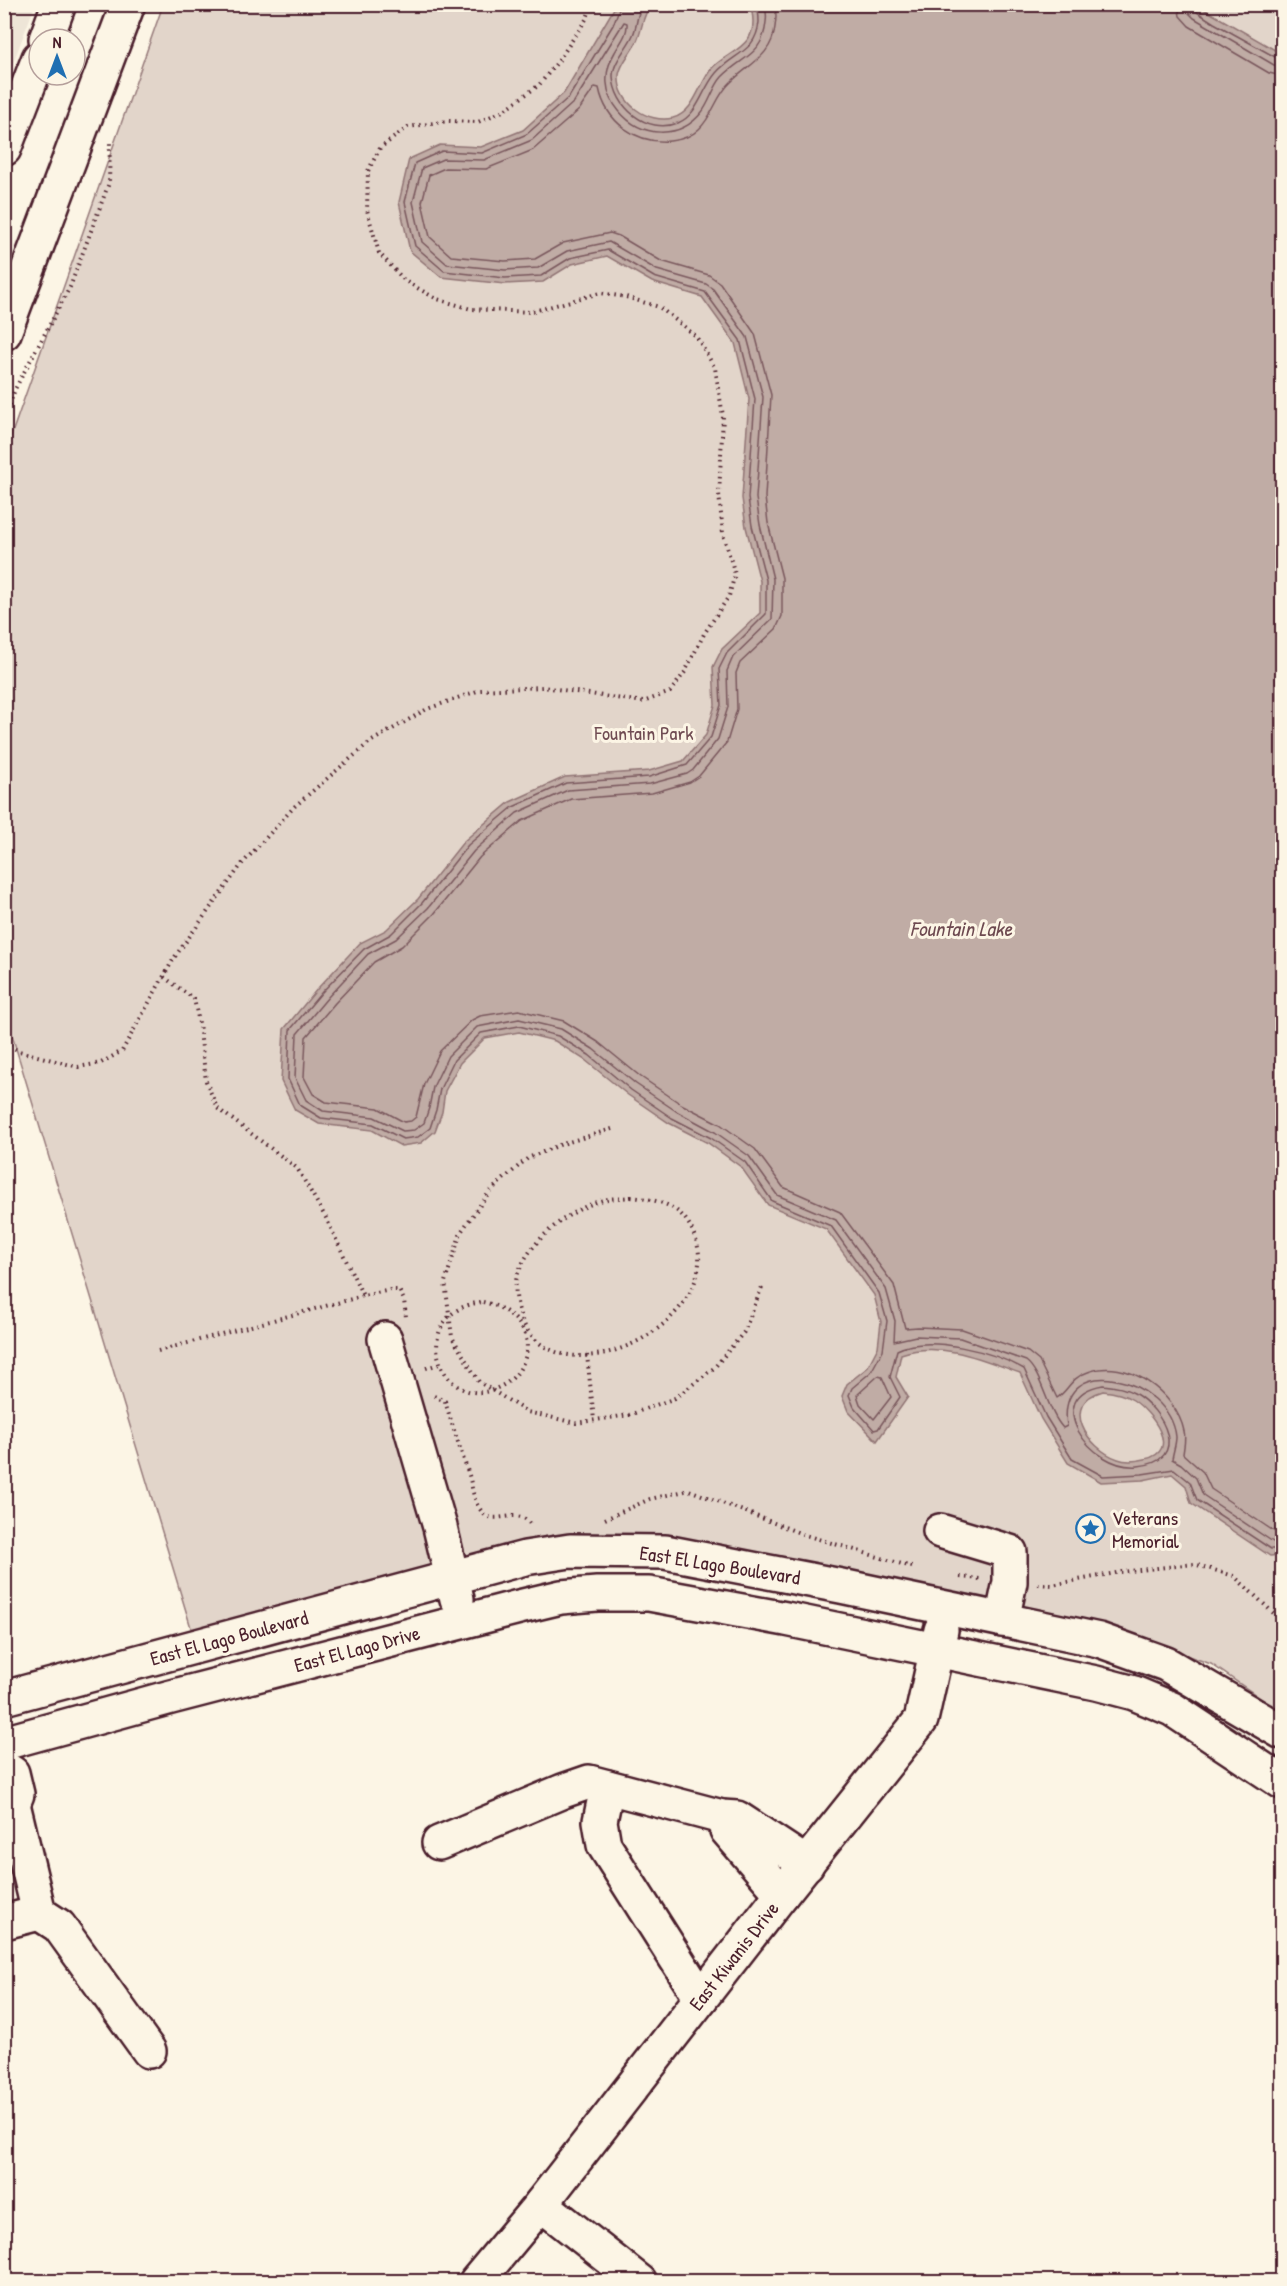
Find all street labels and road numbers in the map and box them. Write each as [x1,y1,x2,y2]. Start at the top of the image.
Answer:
street label: East El Lago Boulevard [638,1538,803,1591]
street label: East El Lago Boulevard [147,1603,311,1672]
street label: East El Lago Drive [291,1619,423,1678]
street label: East Kiwanis Drive [683,1896,785,2016]

